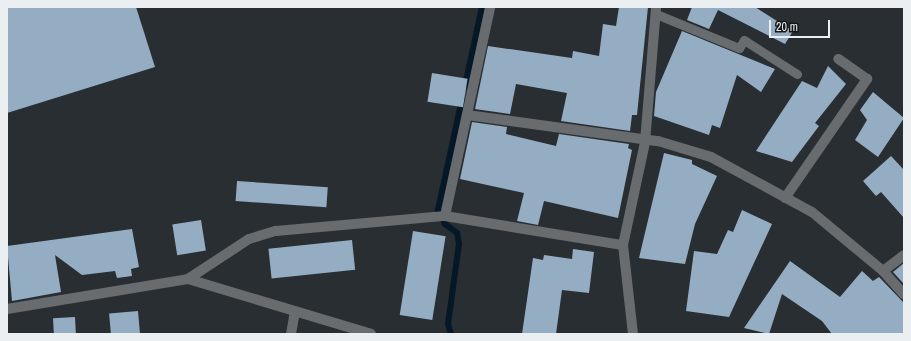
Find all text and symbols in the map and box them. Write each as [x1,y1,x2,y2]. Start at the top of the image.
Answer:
scale bar [771,12,832,38]
text: 20 m [776,19,798,35]

